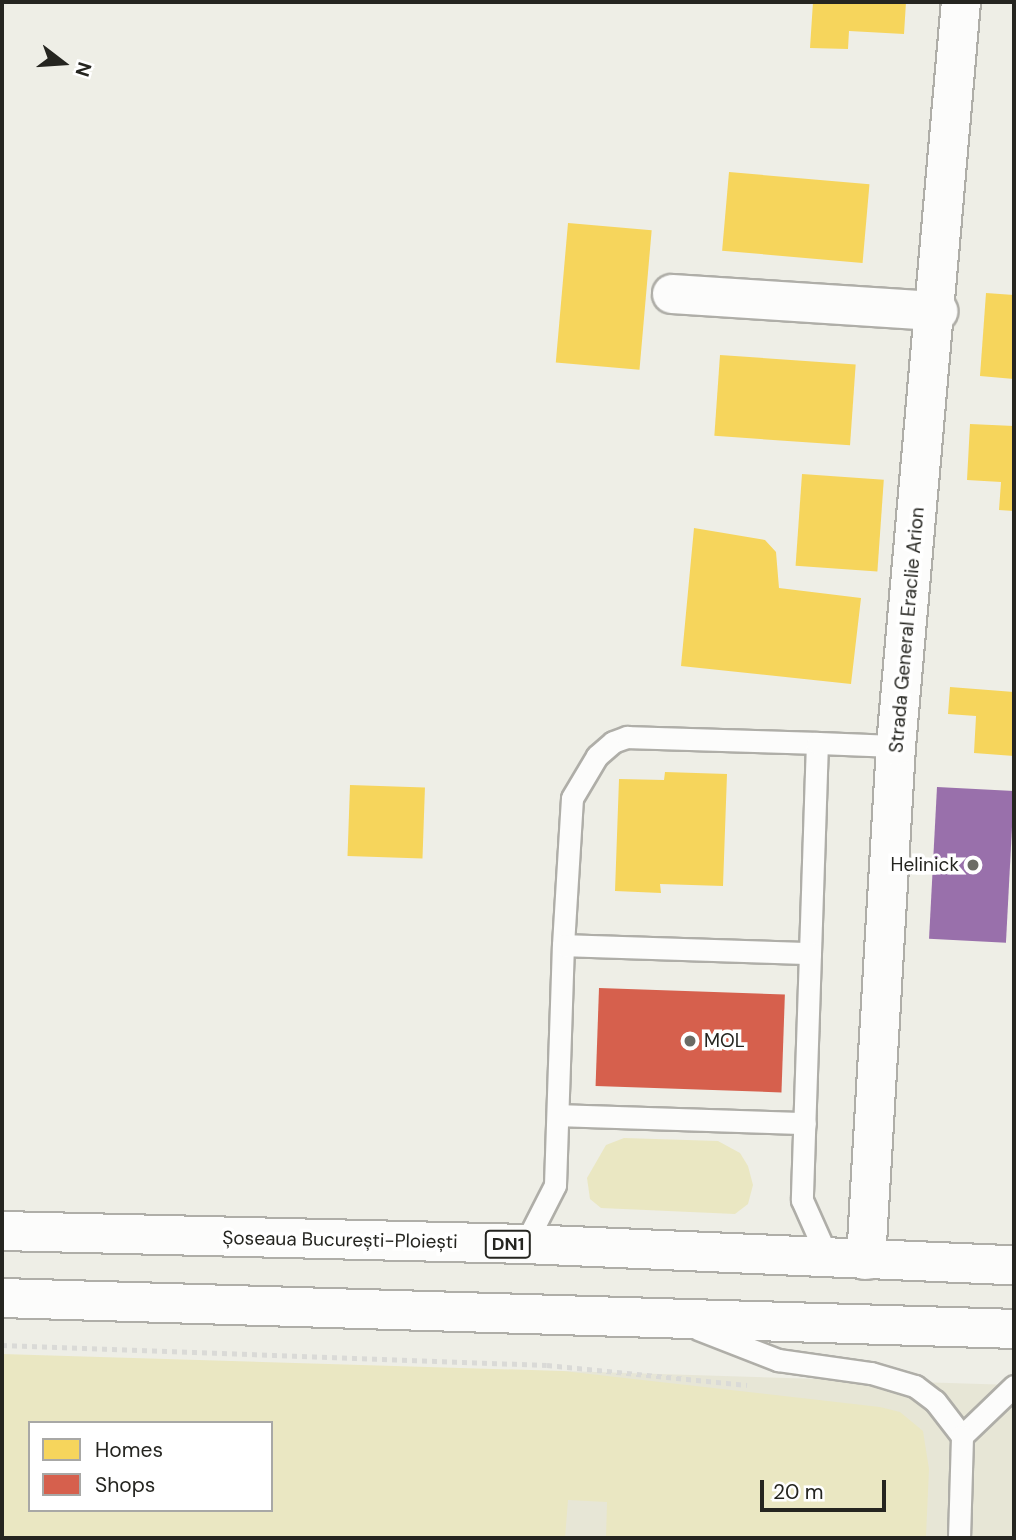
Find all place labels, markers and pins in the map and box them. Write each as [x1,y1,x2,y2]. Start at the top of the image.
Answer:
place label: Helinick [891,854,959,876]
marker: Helinick [965,857,981,873]
place label: MOL [704,1030,745,1052]
marker: MOL [682,1033,698,1049]

